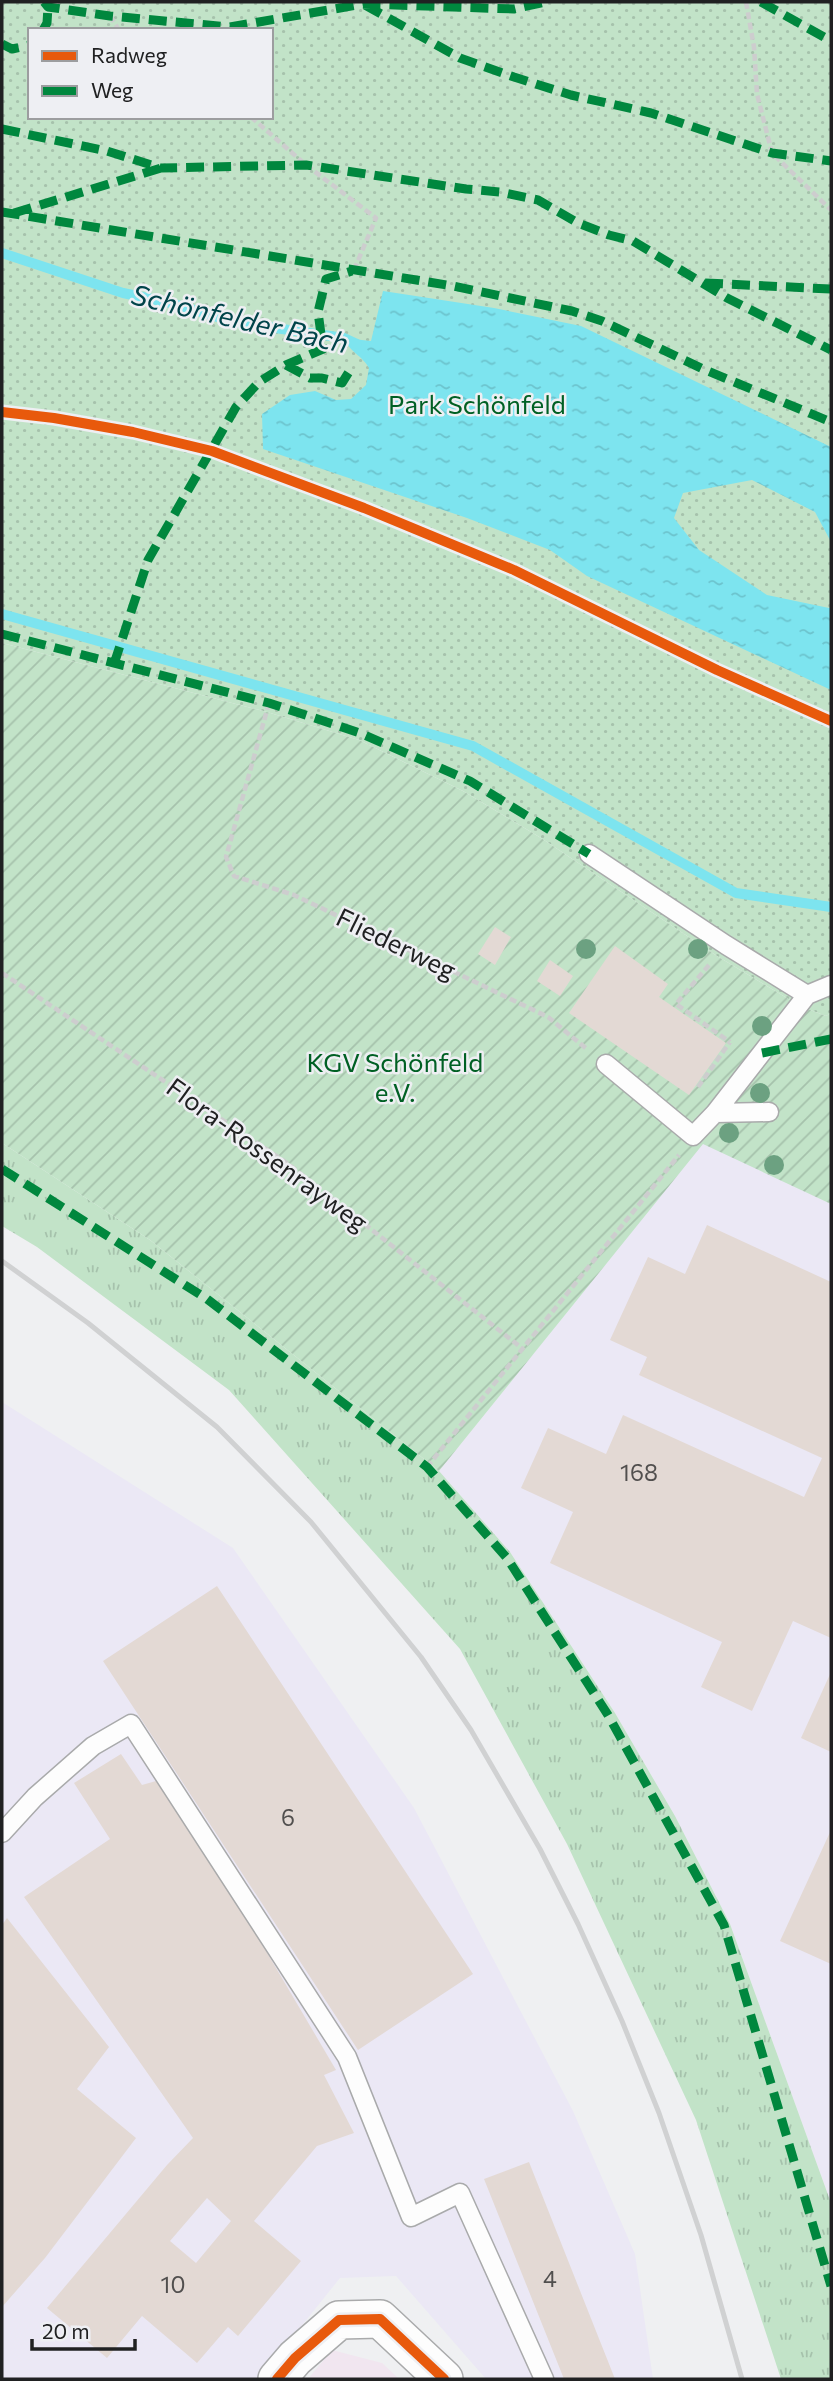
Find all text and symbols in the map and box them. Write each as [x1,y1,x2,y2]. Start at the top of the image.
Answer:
legend [28,28,273,119]
text: Radweg [91,42,167,67]
text: Weg [91,77,133,102]
water label: Schönfelder Bach [129,277,352,359]
park label: Park Schönfeld [388,388,566,419]
street label: Fliederweg [332,900,462,985]
park label: KGV Schönfeld e.V. [307,1046,483,1107]
street label: Flora-Rossenrayweg [161,1070,374,1237]
house number: 168 [620,1458,658,1486]
house number: 6 [281,1803,295,1831]
house number: 4 [543,2264,557,2292]
house number: 10 [161,2270,185,2298]
scale bar [32,2308,135,2352]
text: 20 m [42,2318,90,2343]

